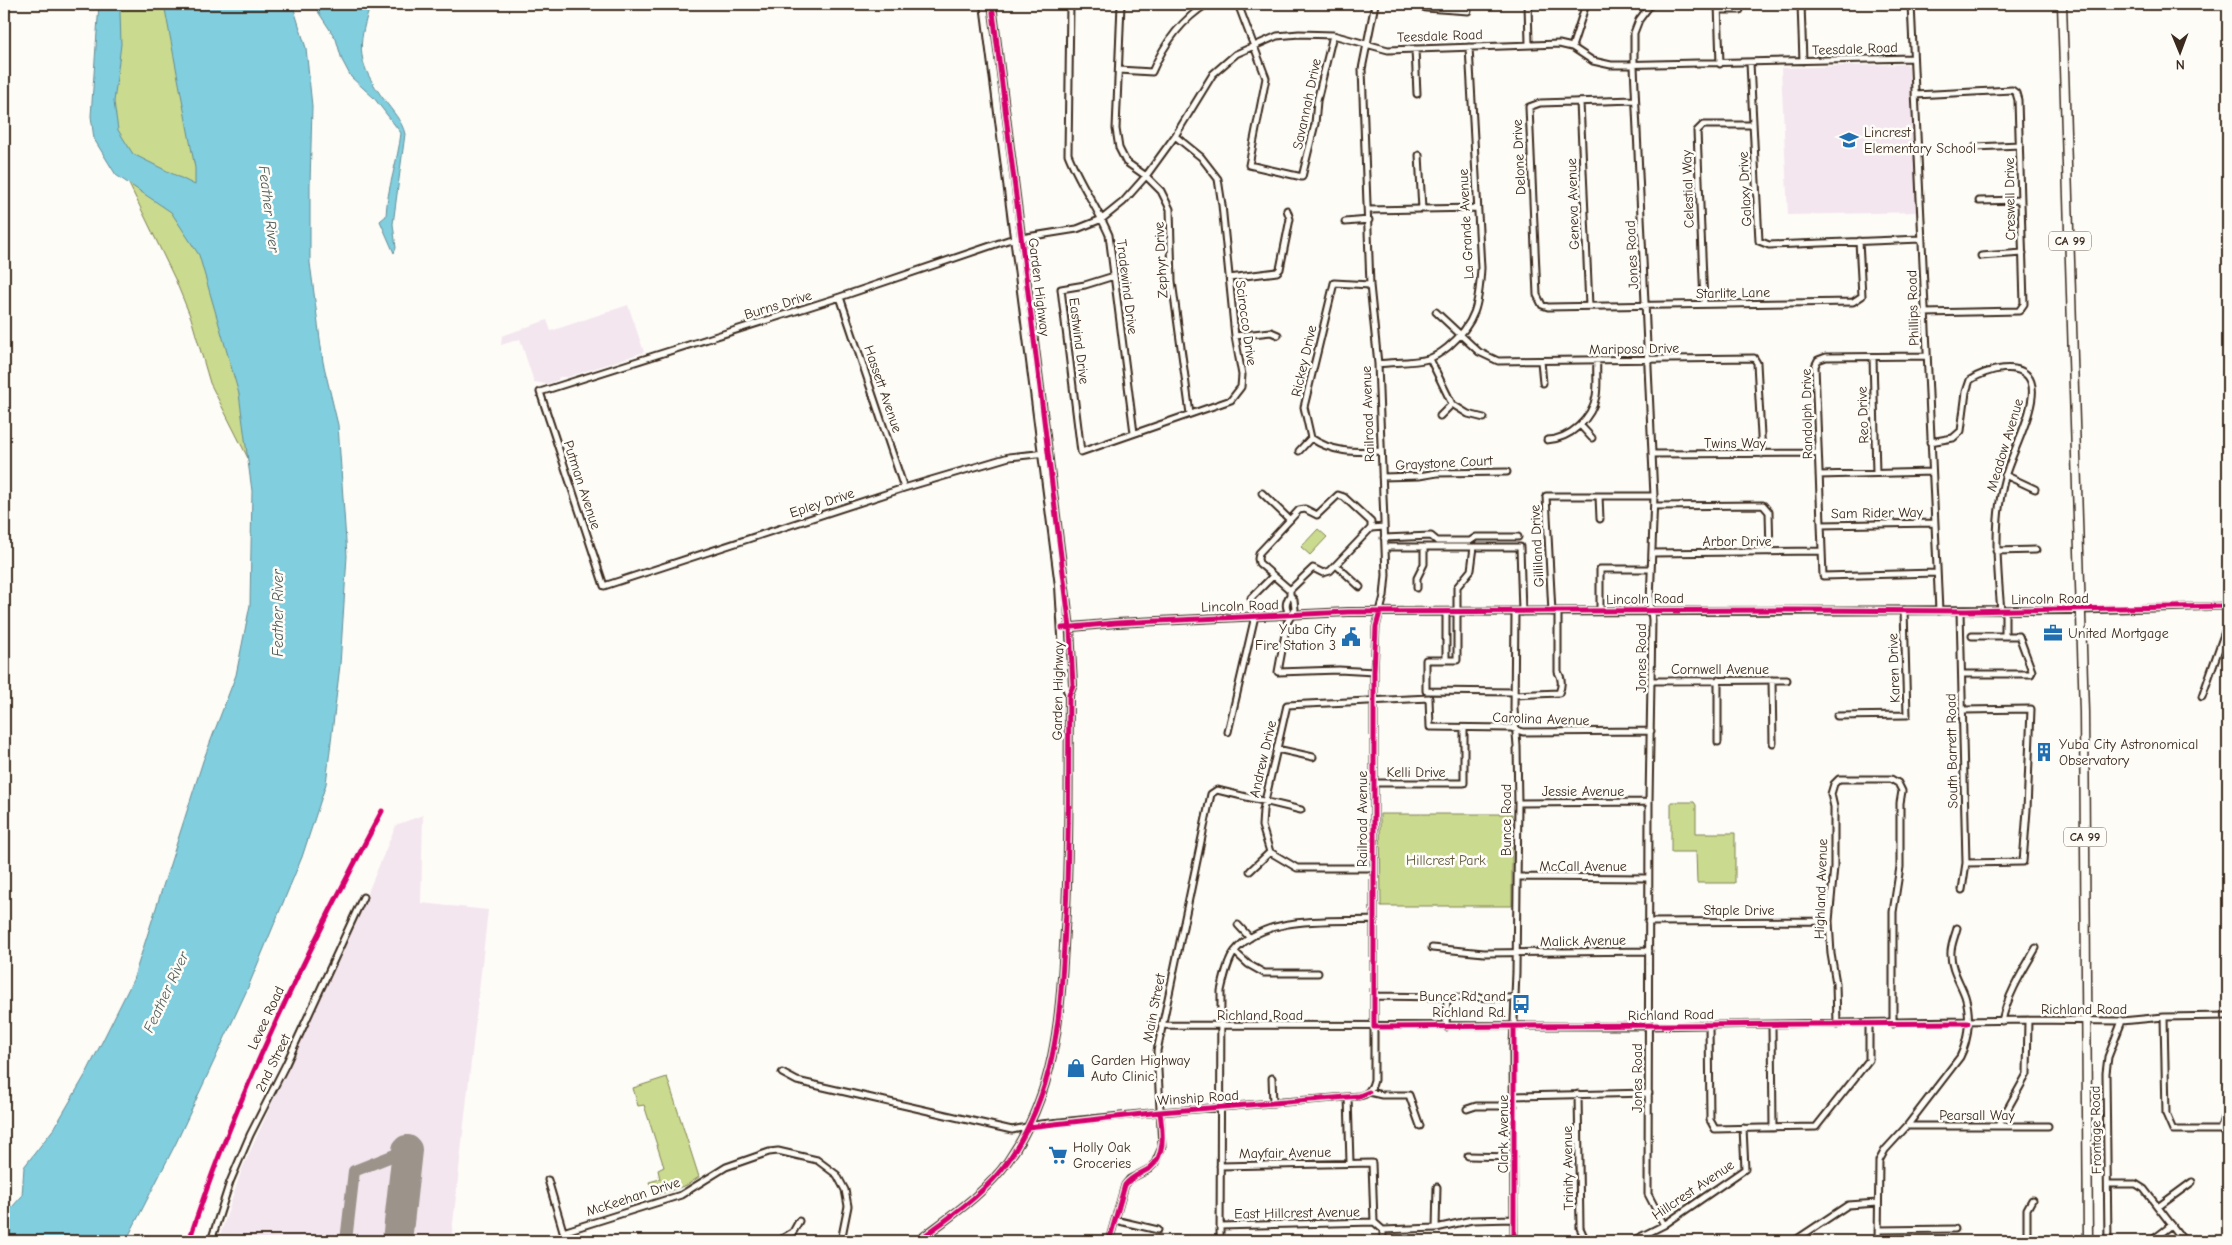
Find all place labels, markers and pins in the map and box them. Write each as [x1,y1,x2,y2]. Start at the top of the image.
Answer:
place label: Lincrest Elementary School [1864,124,1976,157]
school or university icon: Lincrest Elementary School [1838,129,1860,151]
place label: Yuba City Fire Station 3 [1255,621,1337,654]
office icon: United Mortgage [2042,622,2064,644]
place label: United Mortgage [2068,625,2169,642]
public building icon: Yuba City Fire Station 3 [1340,626,1362,648]
place label: Yuba City Astronomical Observatory [2059,736,2198,769]
building icon: Yuba City Astronomical Observatory [2033,741,2055,763]
place label: Bunce Rd. and Richland Rd. [1419,988,1506,1021]
bus stop icon: Bunce Rd. and Richland Rd. [1510,993,1532,1015]
place label: Garden Highway Auto Clinic [1091,1052,1191,1085]
shop icon: Garden Highway Auto Clinic [1065,1057,1087,1079]
place label: Holly Oak Groceries [1073,1139,1131,1172]
supermarket icon: Holly Oak Groceries [1047,1144,1069,1166]

